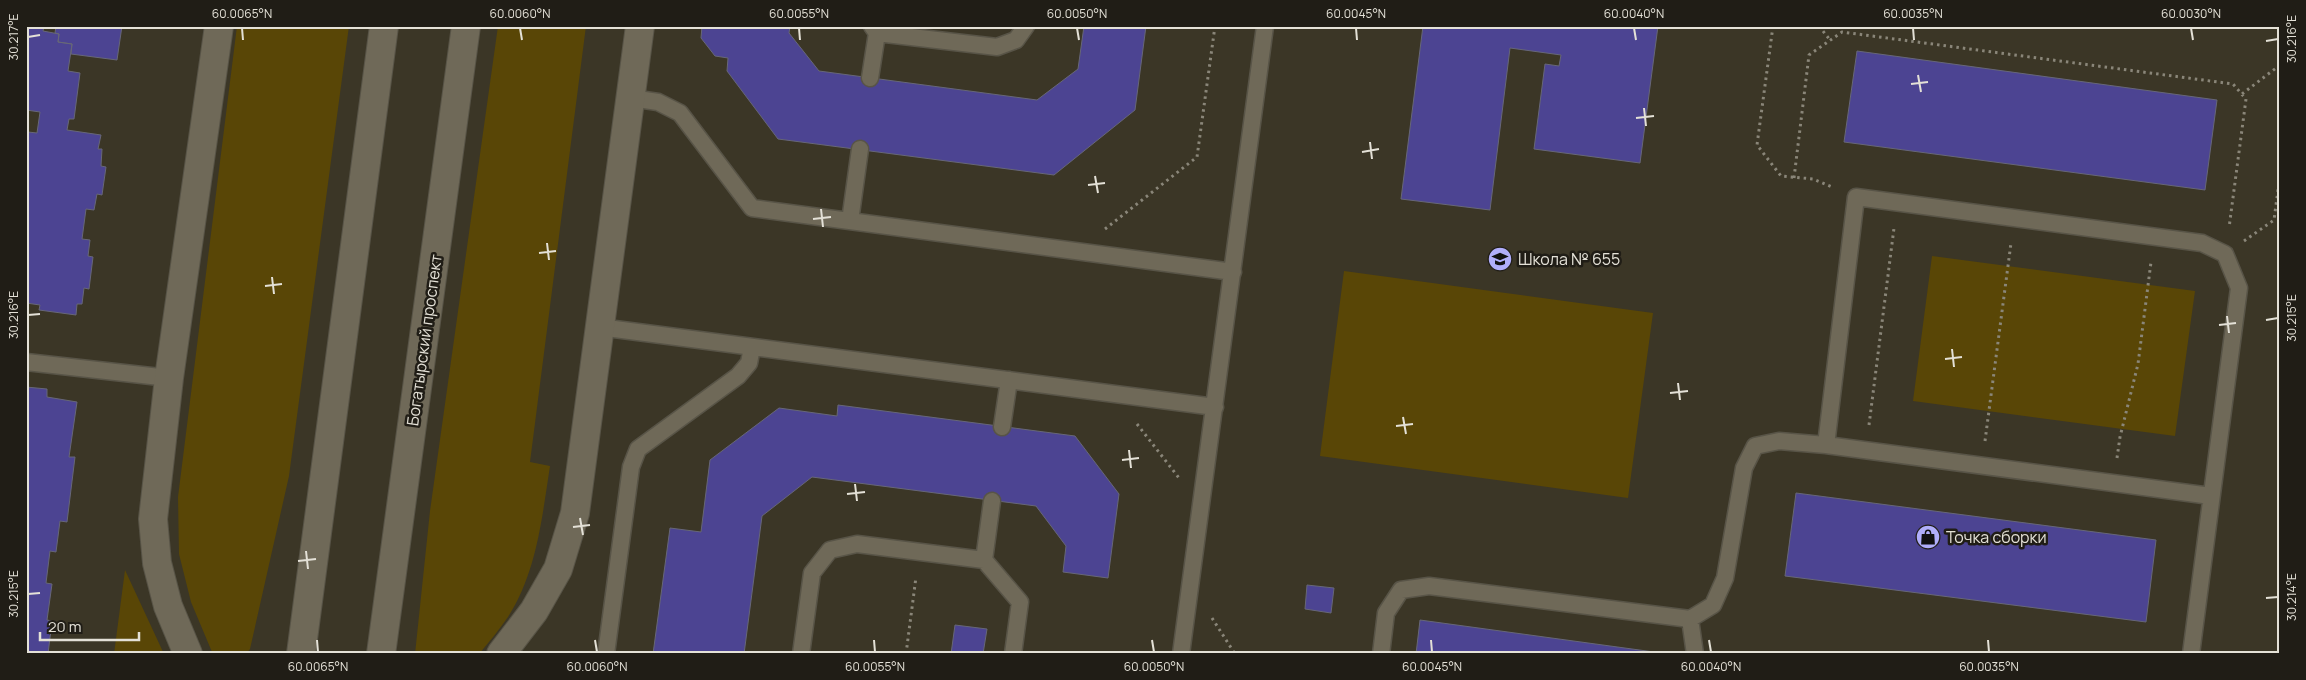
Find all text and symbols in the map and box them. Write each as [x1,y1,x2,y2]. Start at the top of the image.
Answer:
text: 60.0065°N [212,5,272,22]
text: 60.0060°N [490,5,550,22]
text: 60.0055°N [769,5,829,22]
text: 60.0050°N [1047,5,1107,22]
text: 60.0045°N [1326,5,1386,22]
text: 60.0040°N [1604,5,1664,22]
text: 60.0035°N [1883,5,1943,22]
text: 60.0030°N [2161,5,2221,22]
text: 30.217°E [5,13,22,60]
text: 30.216°E [2283,15,2300,63]
school or university icon: Школа № 655 [1487,246,1513,272]
place label: Школа № 655 [1518,248,1620,270]
street label: Богатырский проспект [401,253,447,427]
text: 30.216°E [5,291,22,339]
text: 30.215°E [2283,294,2300,342]
shop icon: Точка сборки [1915,524,1941,550]
place label: Точка сборки [1946,526,2047,548]
text: 30.215°E [5,570,22,618]
text: 30.214°E [2283,573,2300,621]
scale bar [40,610,139,642]
text: 20 m [48,616,81,637]
text: 60.0065°N [288,658,348,675]
text: 60.0060°N [567,658,627,675]
text: 60.0055°N [845,658,905,675]
text: 60.0050°N [1124,658,1184,675]
text: 60.0045°N [1402,658,1462,675]
text: 60.0040°N [1681,658,1741,675]
text: 60.0035°N [1959,658,2019,675]

